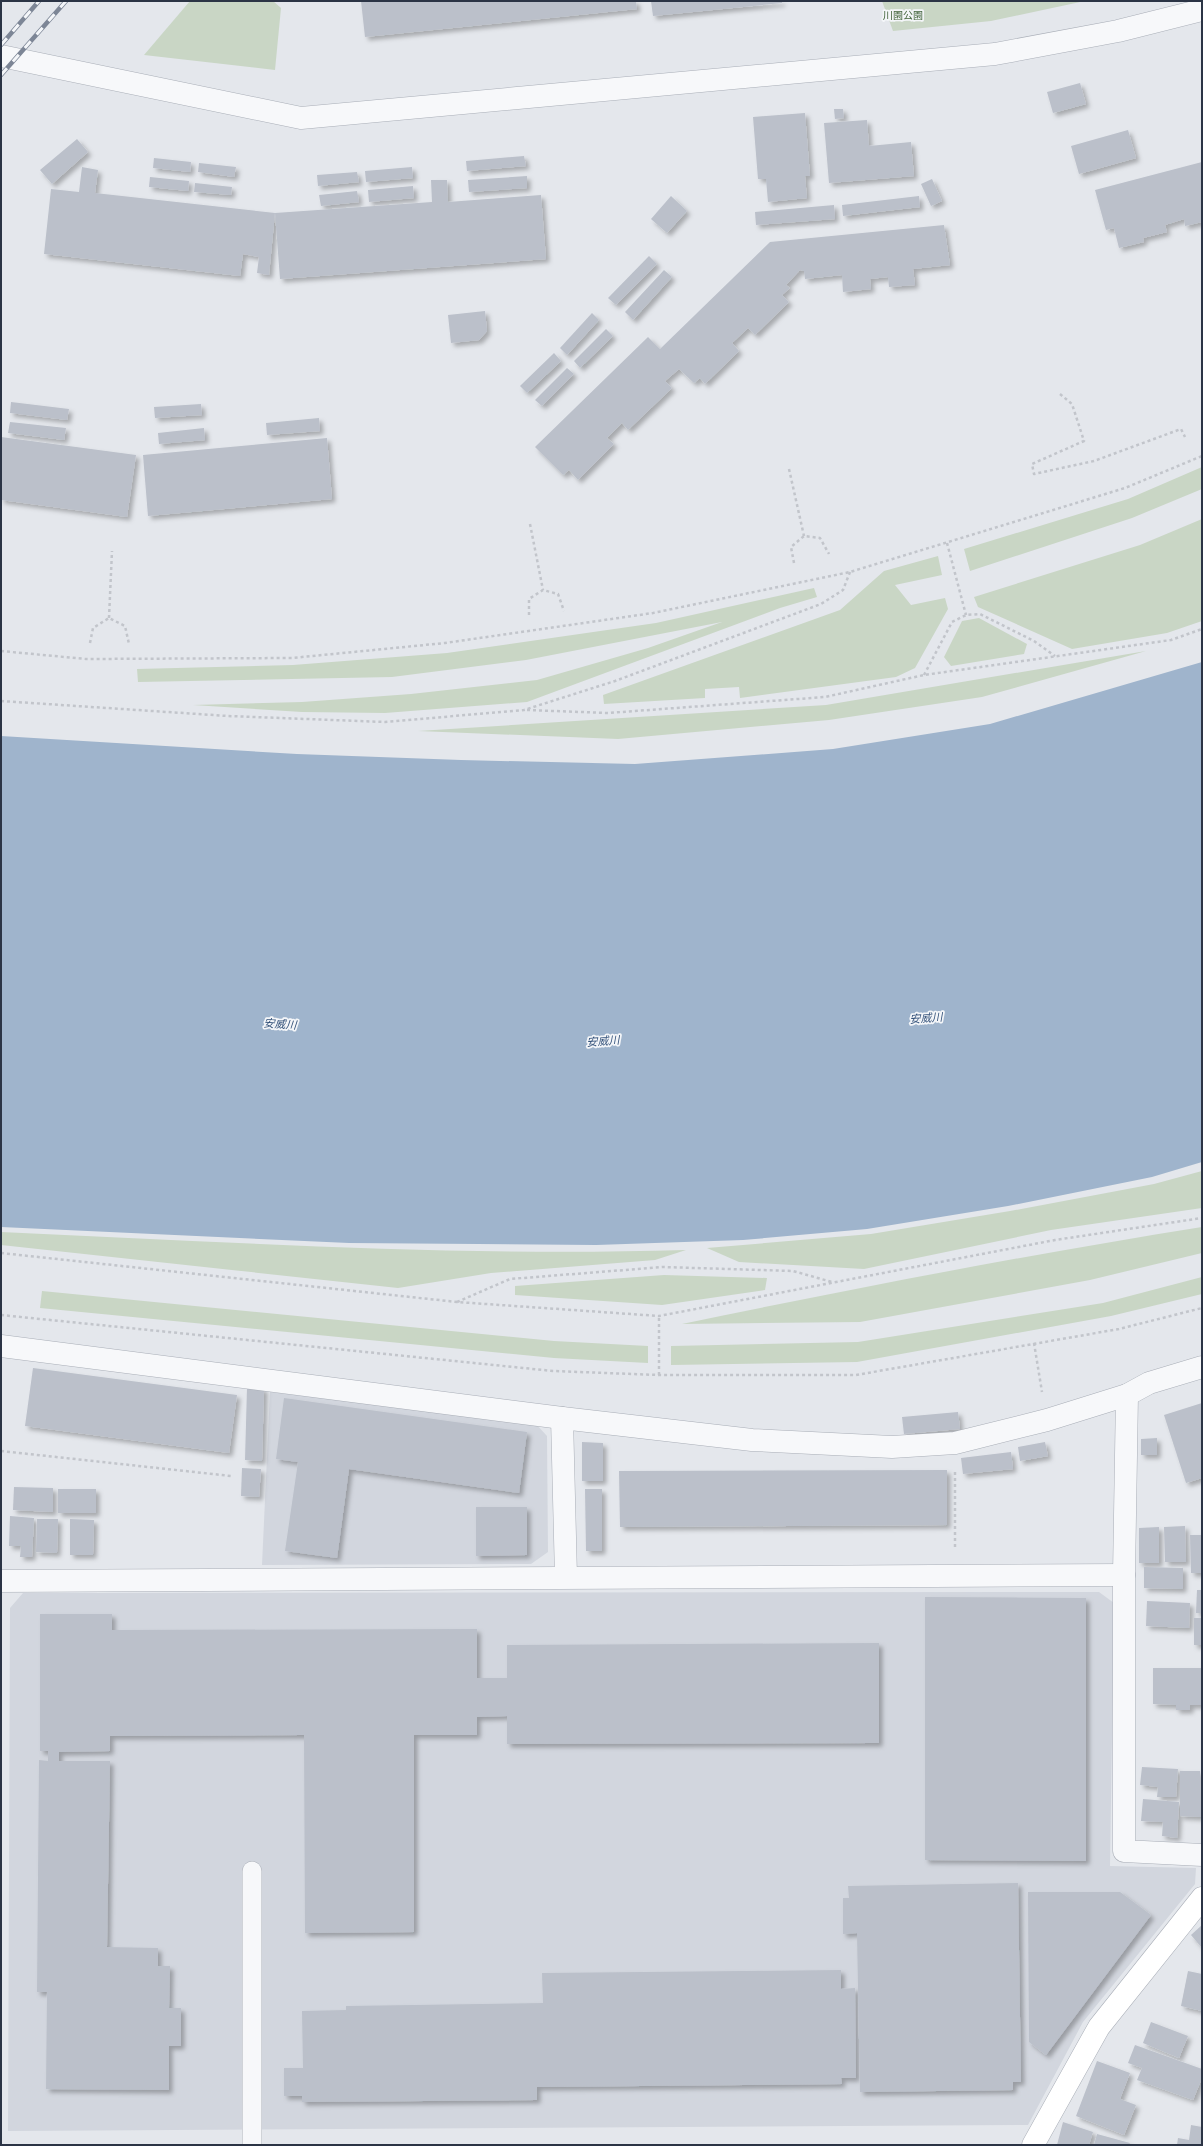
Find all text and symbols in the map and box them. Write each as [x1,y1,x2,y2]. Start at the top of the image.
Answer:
park label: 川園公園 [883,9,923,21]
water label: 安威川 [909,1010,944,1025]
water label: 安威川 [263,1016,298,1031]
water label: 安威川 [586,1033,621,1048]

